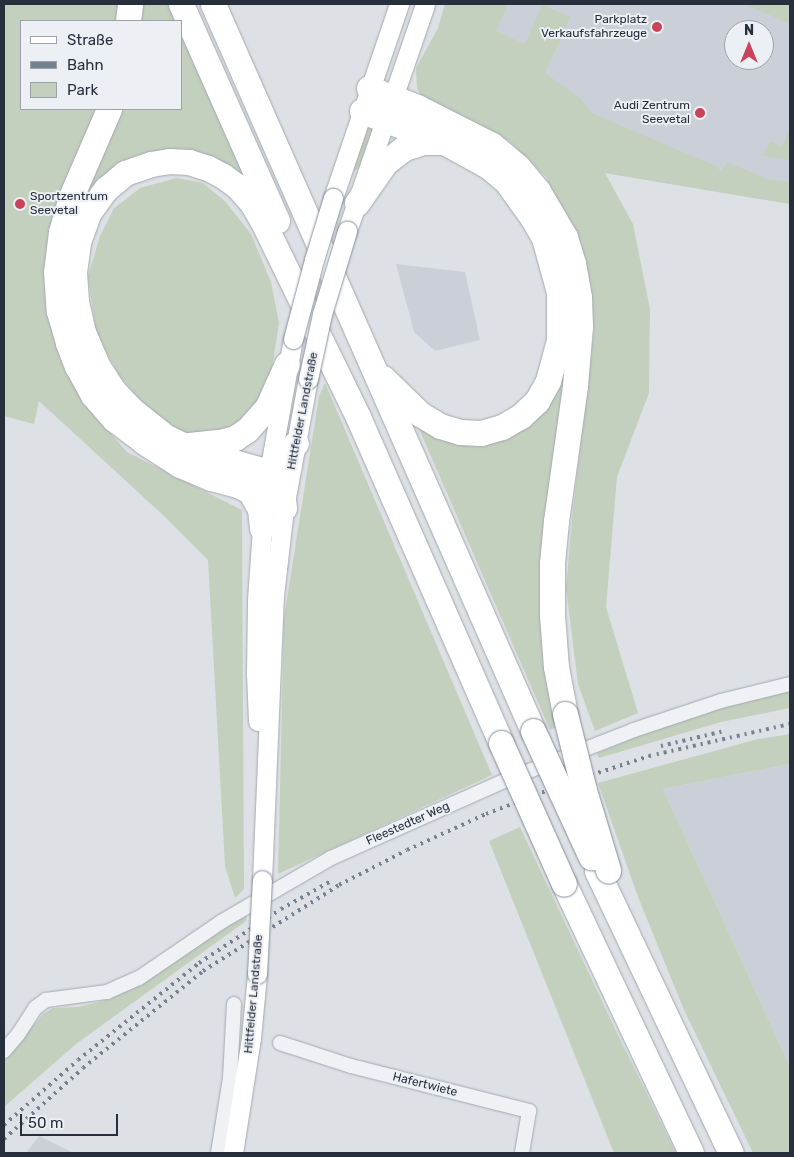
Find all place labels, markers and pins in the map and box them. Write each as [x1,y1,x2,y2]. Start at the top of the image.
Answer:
place label: Parkplatz Verkaufsfahrzeuge [541,13,647,41]
marker: Parkplatz Verkaufsfahrzeuge [651,21,663,33]
place label: Audi Zentrum Seevetal [614,99,690,127]
marker: Audi Zentrum Seevetal [694,107,706,119]
place label: Sportzentrum Seevetal [30,190,108,218]
marker: Sportzentrum Seevetal [14,198,26,210]

